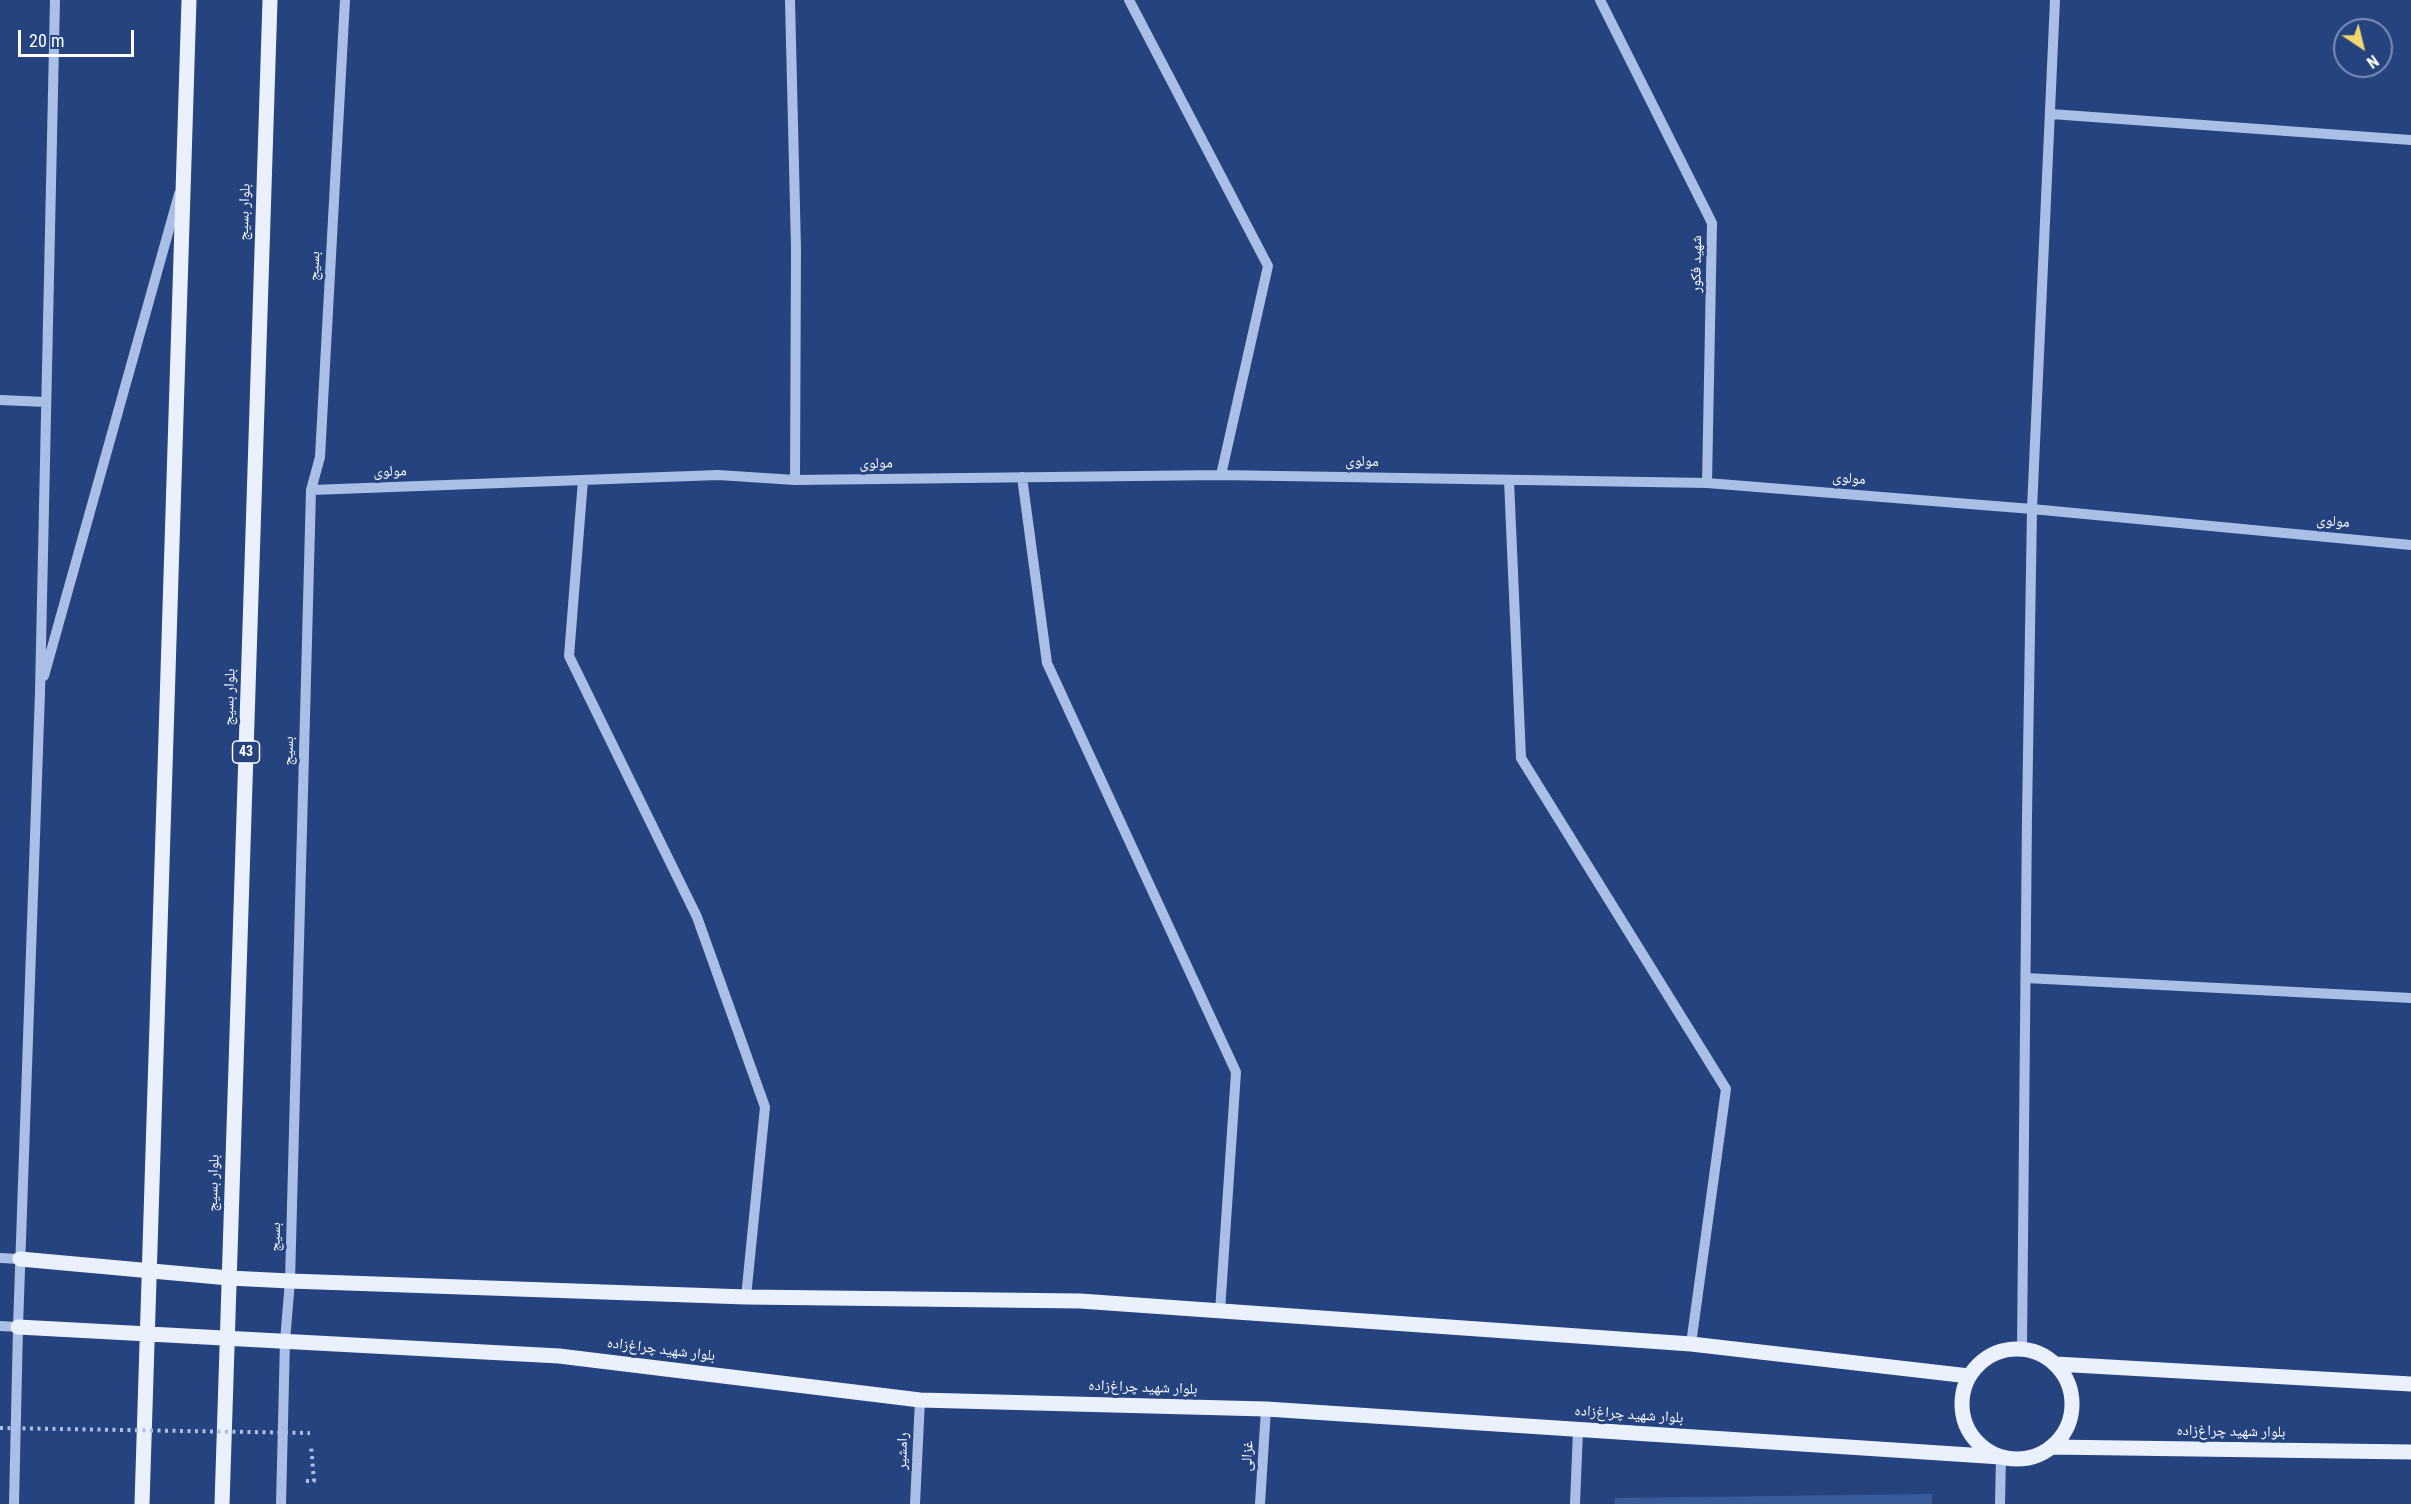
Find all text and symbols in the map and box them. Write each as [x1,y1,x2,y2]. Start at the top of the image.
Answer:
scale bar [21,18,136,56]
north arrow [2333,18,2393,78]
text: 20 m [29,30,64,51]
text: N [2363,51,2382,72]
street label: بلوار بسیج [235,183,255,241]
street label: شهید فکور [1687,235,1707,293]
street label: بسیج [305,251,325,281]
street label: مولوی [1345,453,1379,471]
street label: مولوی [859,455,893,473]
street label: مولوی [373,462,407,482]
street label: مولوی [1832,469,1866,489]
street label: مولوی [2316,512,2350,532]
street label: بلوار بسیج [220,668,240,726]
street label: بسیج [279,736,299,766]
road number: 43 [232,741,260,763]
street label: بلوار بسیج [204,1154,224,1212]
street label: بسیج [266,1222,286,1252]
street label: بلوار شهید چراغ‌زاده [606,1334,716,1366]
street label: بلوار شهید چراغ‌زاده [1088,1377,1198,1399]
street label: بلوار شهید چراغ‌زاده [1574,1402,1684,1428]
street label: بلوار شهید چراغ‌زاده [2176,1422,2286,1442]
street label: رامشیر [893,1432,913,1470]
street label: غزالی [1238,1440,1258,1472]

